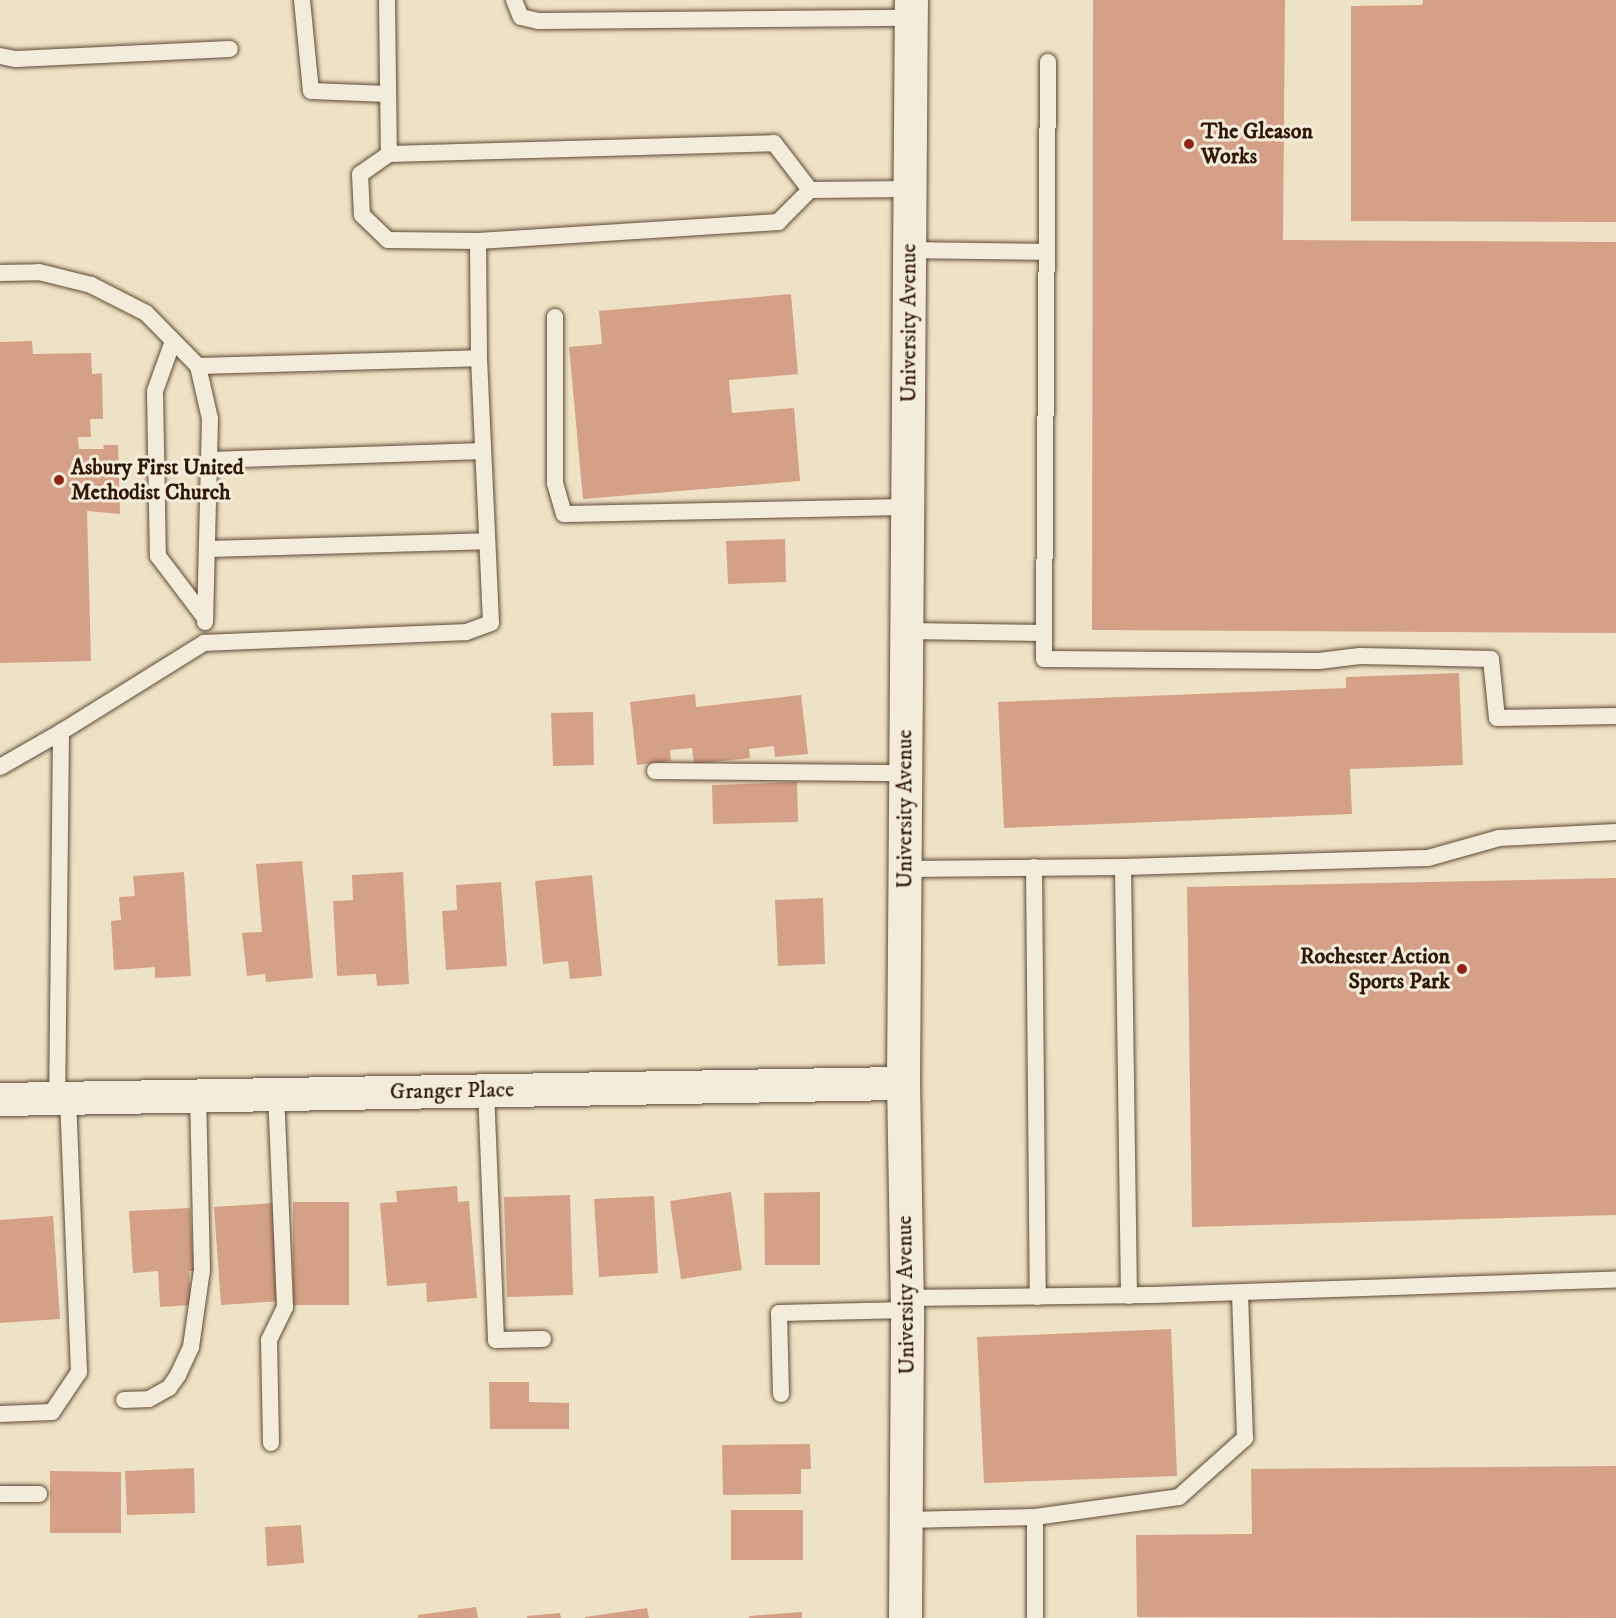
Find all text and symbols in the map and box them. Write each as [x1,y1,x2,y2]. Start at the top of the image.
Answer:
place label: The Gleason Works [1201,118,1313,170]
marker: The Gleason Works [1182,137,1196,151]
street label: University Avenue [896,243,922,403]
place label: Asbury First United Methodist Church [71,454,244,506]
marker: Asbury First United Methodist Church [52,473,66,487]
street label: University Avenue [892,729,918,889]
place label: Rochester Action Sports Park [1300,943,1450,994]
marker: Rochester Action Sports Park [1455,962,1469,976]
street label: Granger Place [390,1077,514,1105]
street label: University Avenue [891,1215,921,1375]

